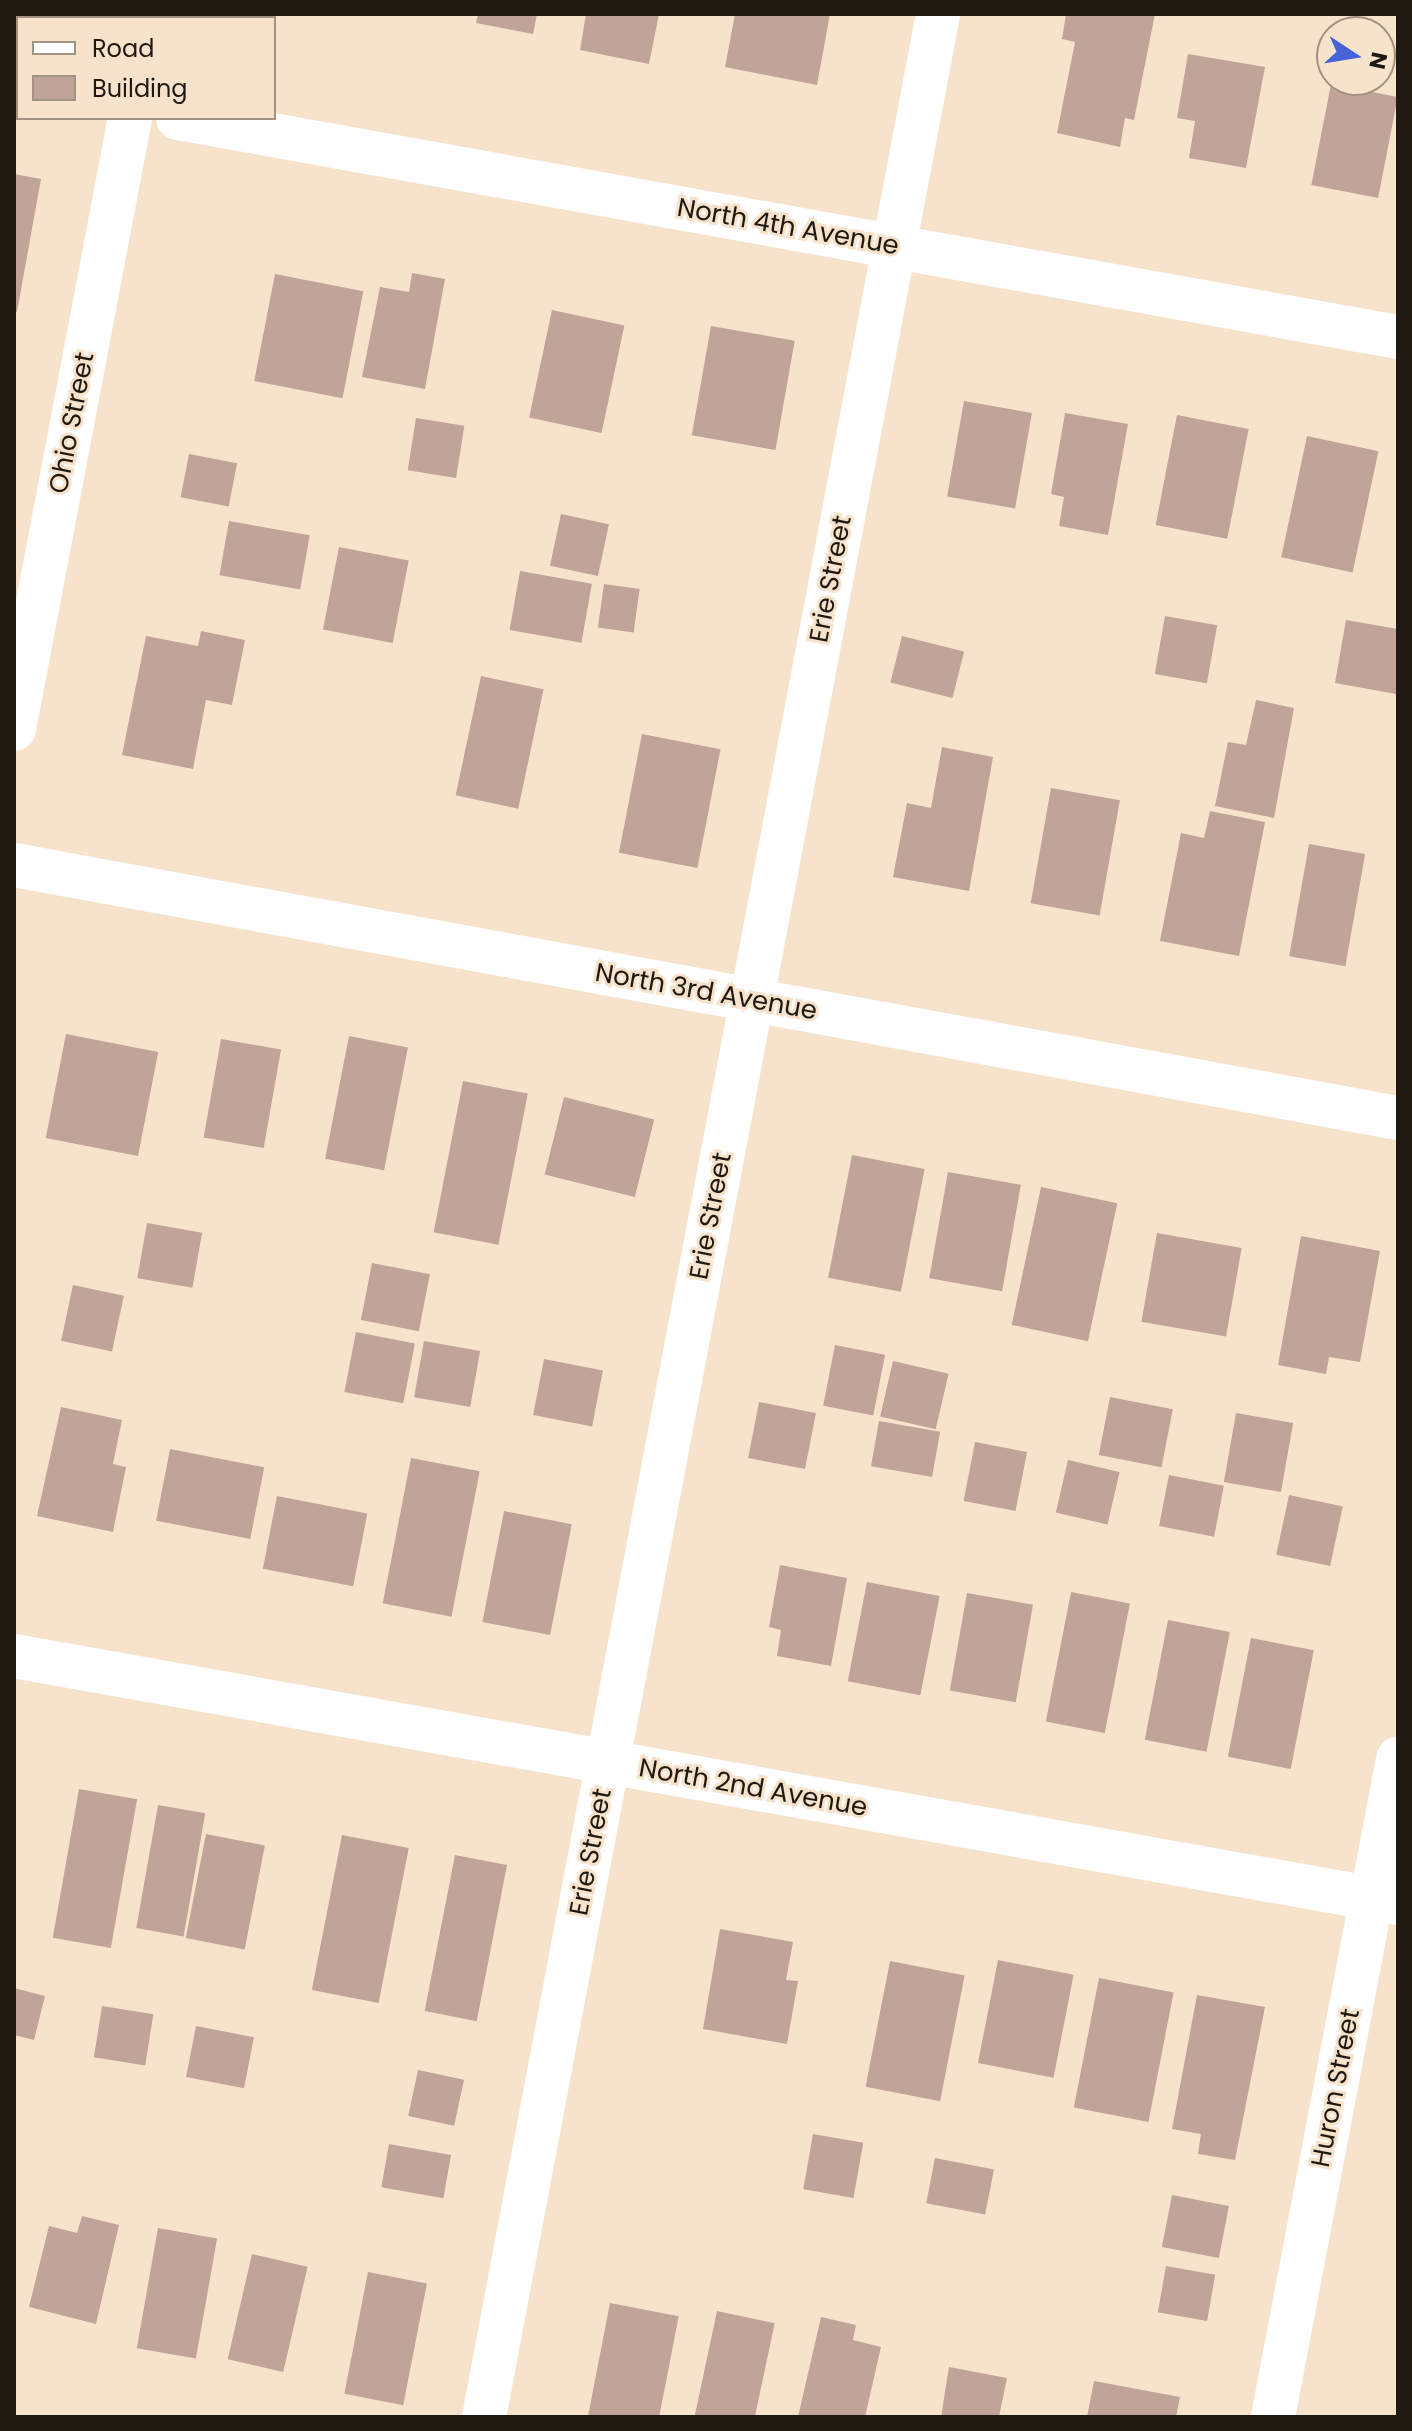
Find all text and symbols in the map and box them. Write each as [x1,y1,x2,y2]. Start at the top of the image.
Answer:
legend [16,16,276,120]
north arrow [1316,16,1396,96]
text: Road [92,32,154,65]
text: N [1361,49,1395,72]
text: Building [92,72,188,105]
street label: North 4th Avenue [675,192,901,262]
street label: Ohio Street [43,350,101,496]
street label: Erie Street [803,513,859,645]
street label: North 3rd Avenue [593,957,819,1027]
street label: Erie Street [683,1150,739,1282]
street label: North 2nd Avenue [636,1753,870,1823]
street label: Erie Street [563,1786,619,1918]
street label: Huron Street [1305,2006,1367,2170]

